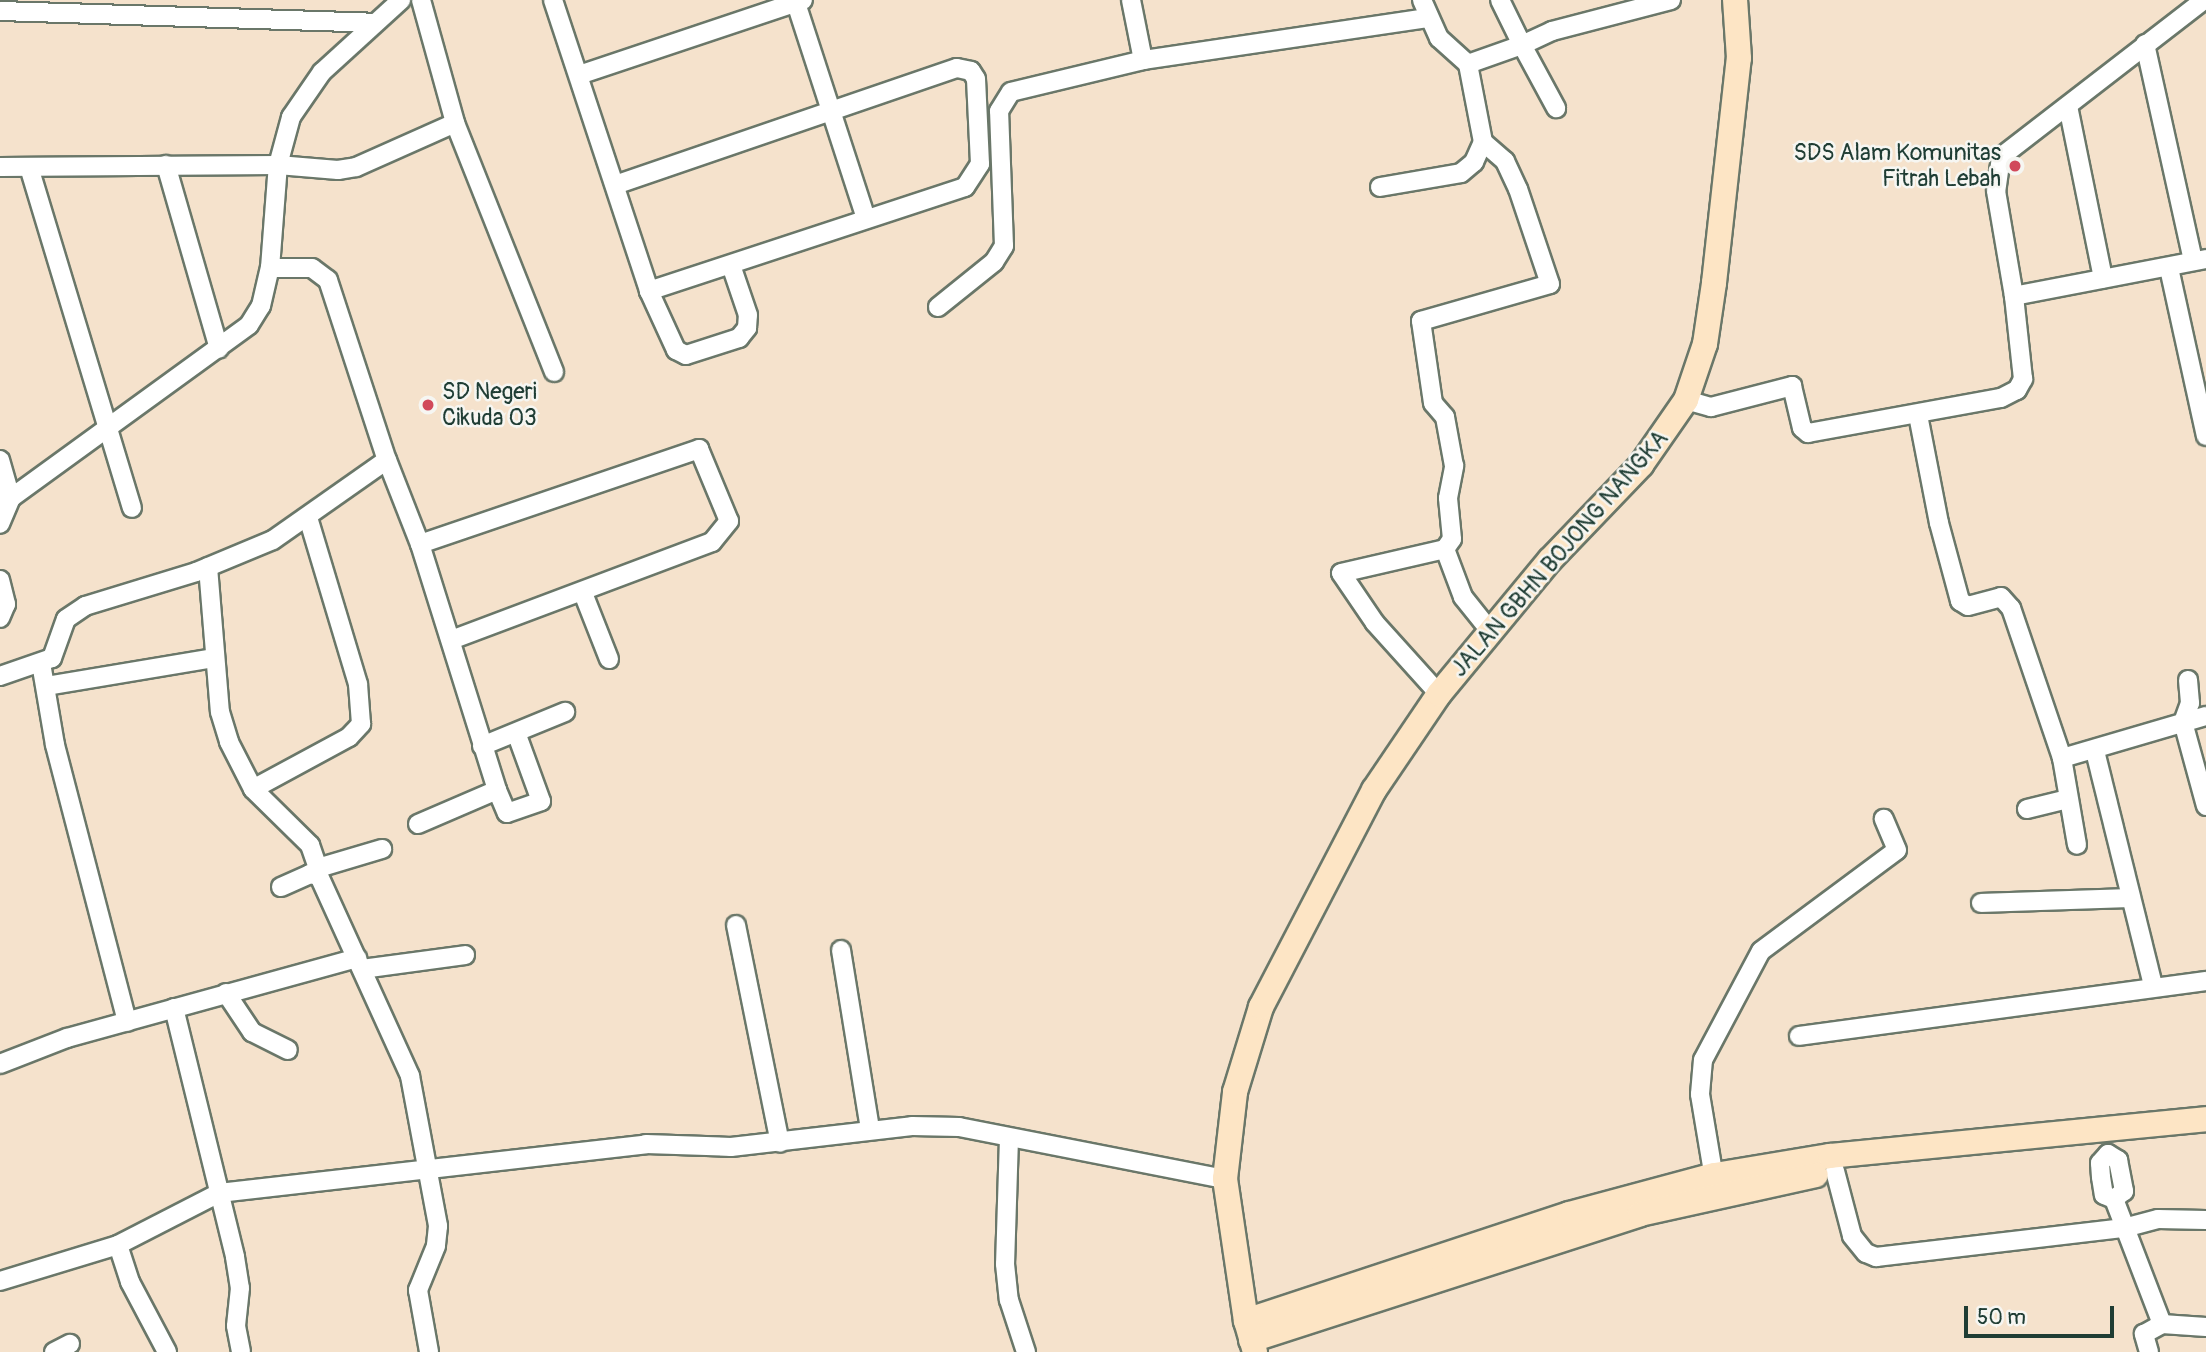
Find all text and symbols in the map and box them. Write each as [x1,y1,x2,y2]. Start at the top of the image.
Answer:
place label: SDS Alam Komunitas Fitrah Lebah [1793,139,2001,193]
marker: SDS Alam Komunitas Fitrah Lebah [2007,158,2023,174]
place label: SD Negeri Cikuda 03 [442,378,537,432]
marker: SD Negeri Cikuda 03 [420,397,436,413]
street label: JALAN GBHN BOJONG NANGKA [1446,425,1674,683]
scale bar [1968,1292,2118,1336]
text: 50 m [1977,1304,2026,1331]

